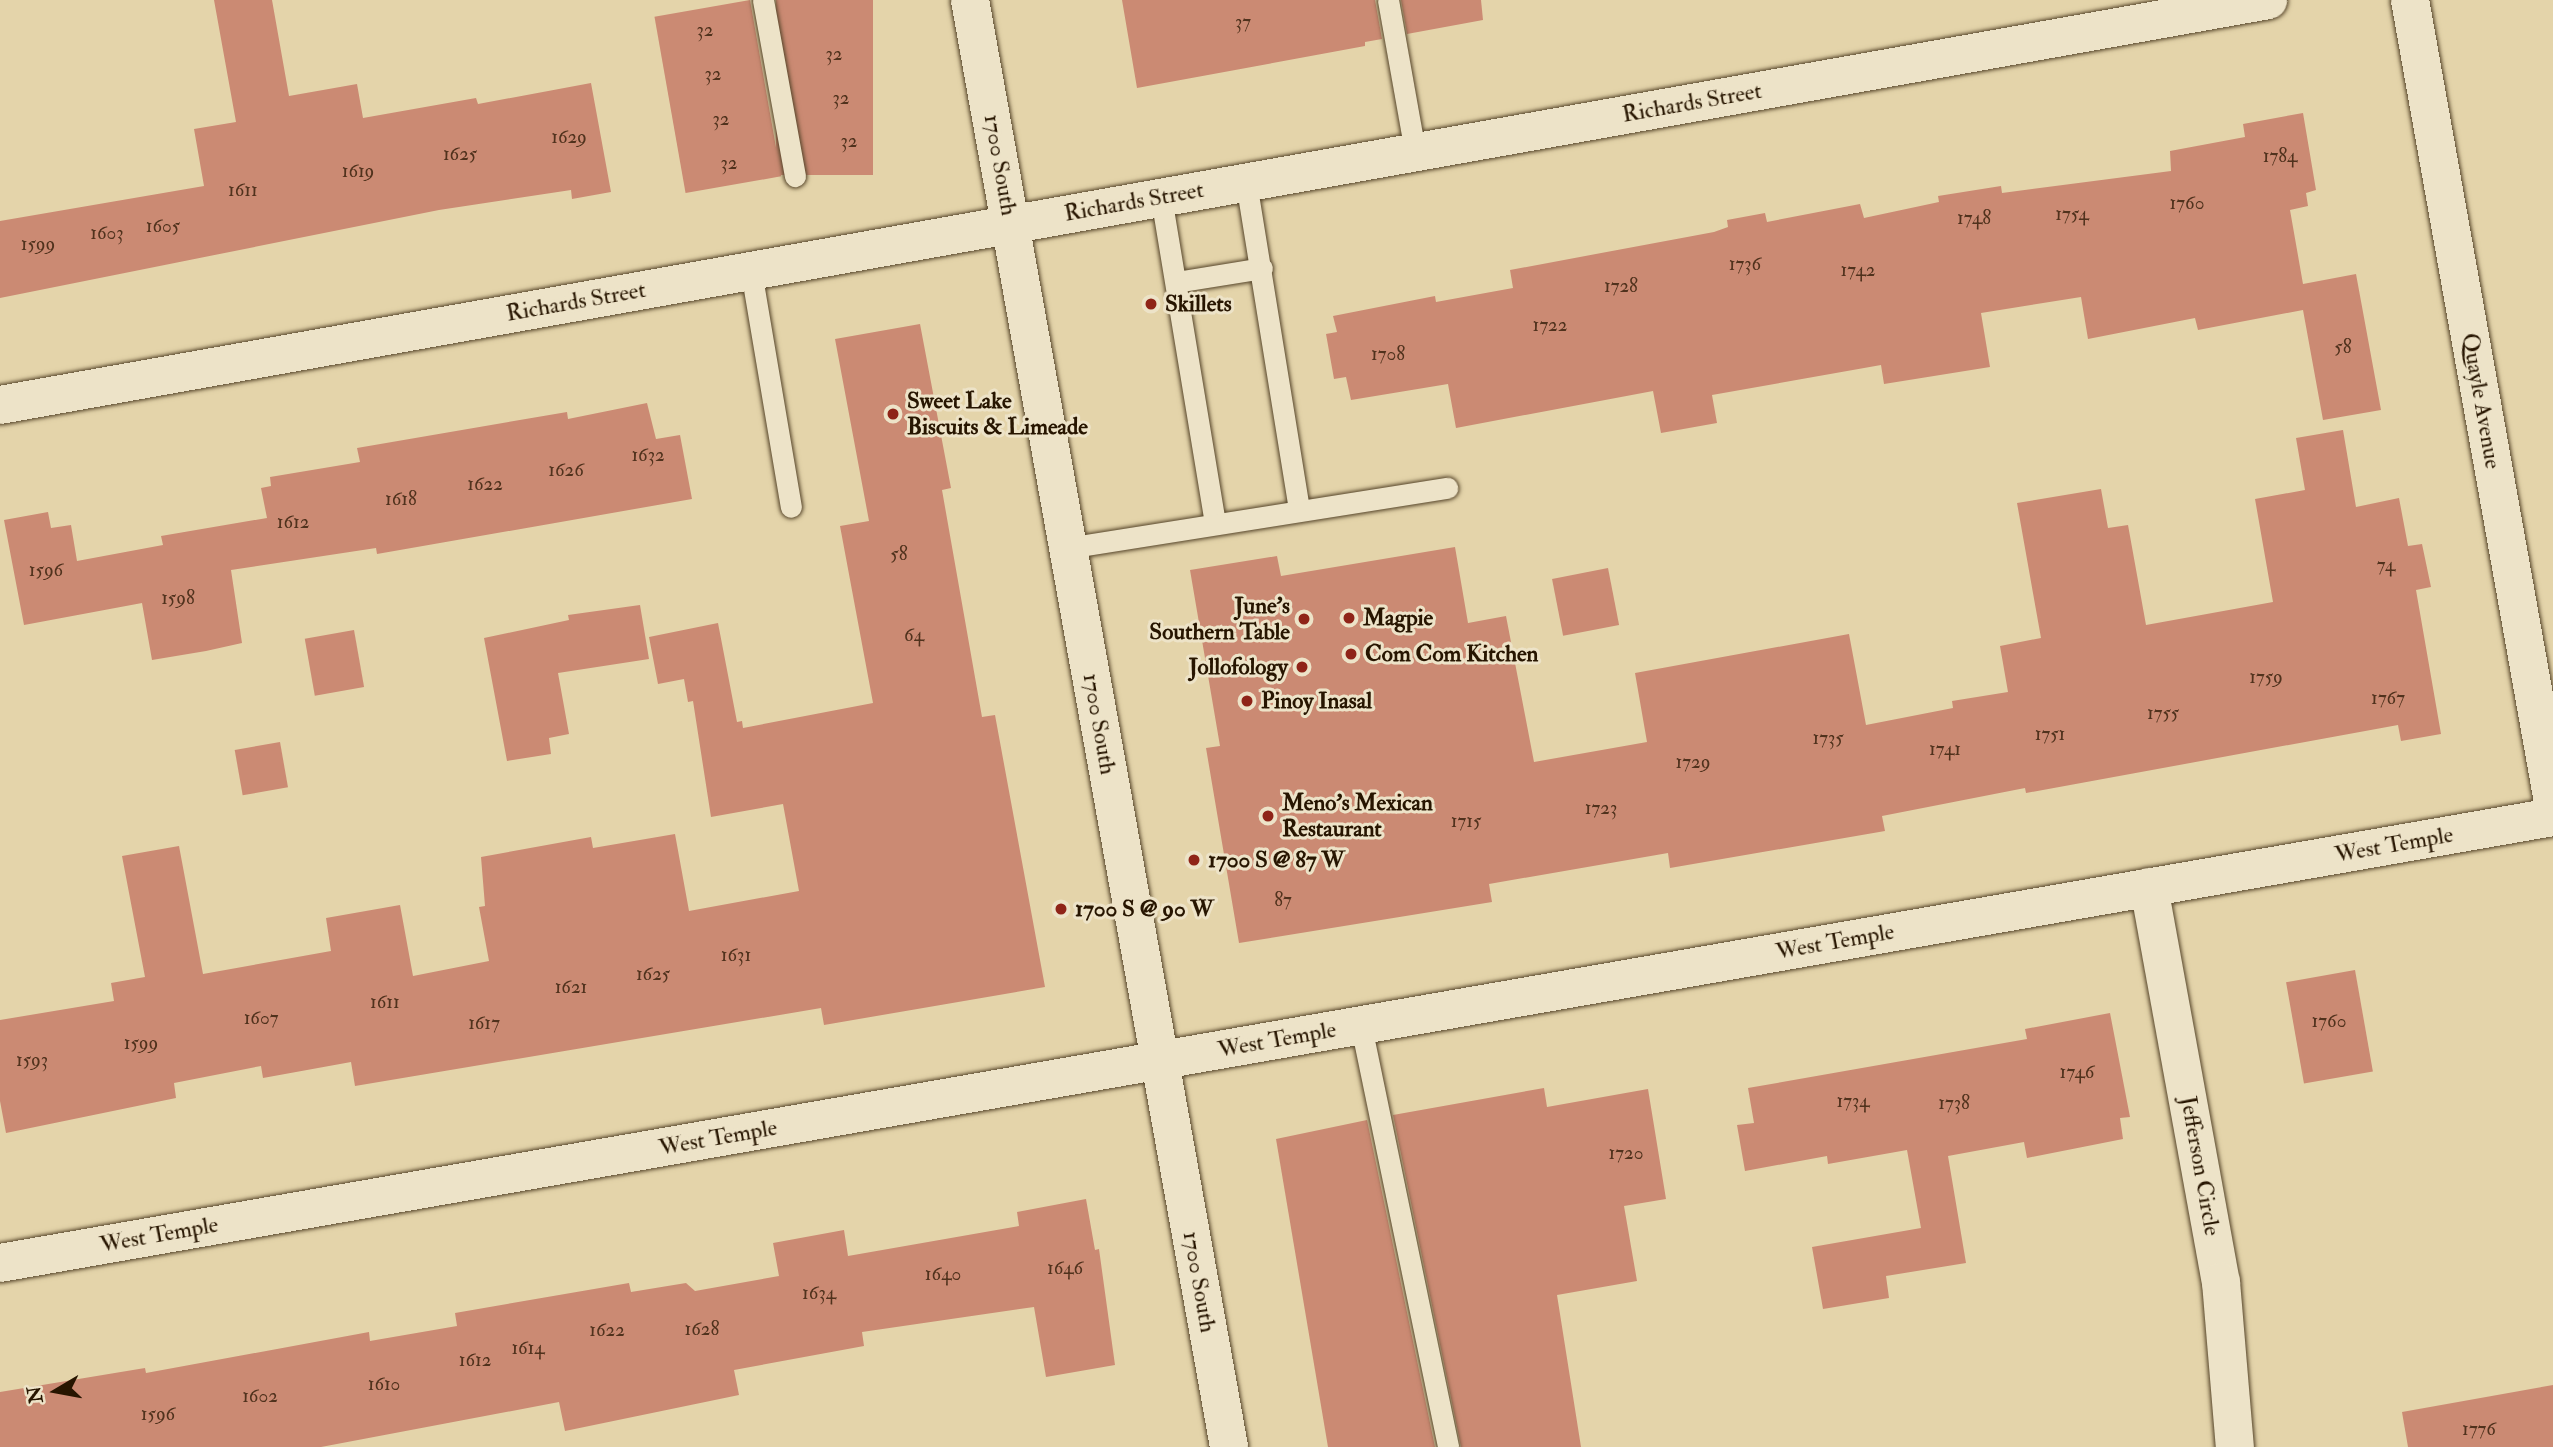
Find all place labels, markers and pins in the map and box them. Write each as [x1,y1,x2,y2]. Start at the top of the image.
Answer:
place label: Skillets [1165,290,1232,318]
marker: Skillets [1143,296,1159,312]
place label: Sweet Lake Biscuits & Limeade [907,387,1088,441]
marker: Sweet Lake Biscuits & Limeade [885,406,901,422]
place label: June's Southern Table [1149,592,1290,646]
place label: Magpie [1363,604,1433,632]
marker: Magpie [1341,610,1357,626]
marker: June's Southern Table [1296,611,1312,627]
place label: Com Com Kitchen [1365,640,1538,668]
marker: Com Com Kitchen [1343,646,1359,662]
place label: Jollofology [1189,653,1288,681]
marker: Jollofology [1294,659,1310,675]
place label: Pinoy Inasal [1261,687,1372,715]
marker: Pinoy Inasal [1239,693,1255,709]
place label: Meno's Mexican Restaurant [1282,789,1433,843]
marker: Meno's Mexican Restaurant [1260,808,1276,824]
place label: 1700 S @ 87 W [1208,846,1345,874]
marker: 1700 S @ 87 W [1186,852,1202,868]
place label: 1700 S @ 90 W [1075,895,1214,923]
marker: 1700 S @ 90 W [1053,901,1069,917]

